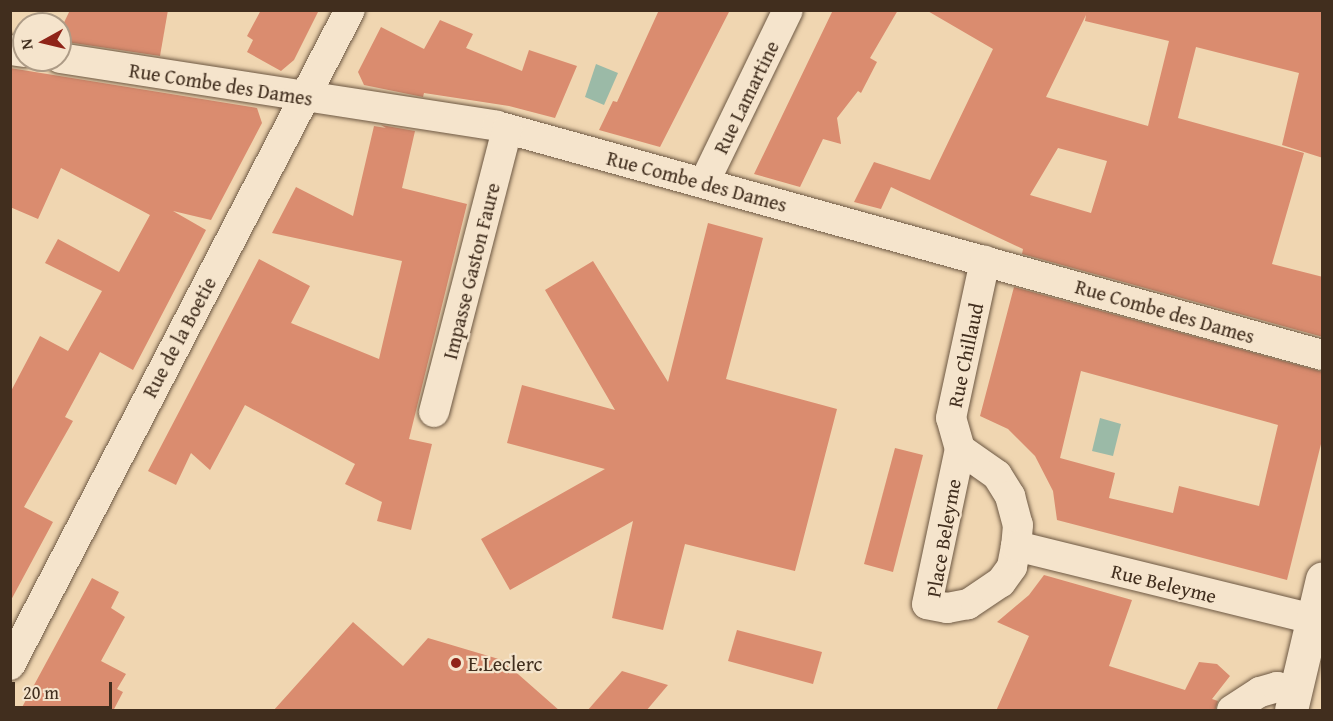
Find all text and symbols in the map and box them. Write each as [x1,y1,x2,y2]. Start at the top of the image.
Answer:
north arrow [12,12,72,72]
text: N [14,37,39,51]
street label: Rue Lamartine [708,37,784,157]
street label: Rue Combe des Dames [128,58,314,110]
street label: Rue Combe des Dames [604,145,790,217]
street label: Impasse Gaston Faure [437,180,505,362]
street label: Rue de la Boetie [137,273,221,401]
street label: Rue Combe des Dames [1073,274,1257,348]
street label: Rue Chillaud [942,301,988,409]
street label: Place Beleyme [921,477,965,599]
street label: Rue Beleyme [1109,558,1219,608]
place label: E.Leclerc [468,651,542,675]
marker: E.Leclerc [449,656,463,670]
scale bar [15,670,116,708]
text: 20 m [23,679,59,706]

